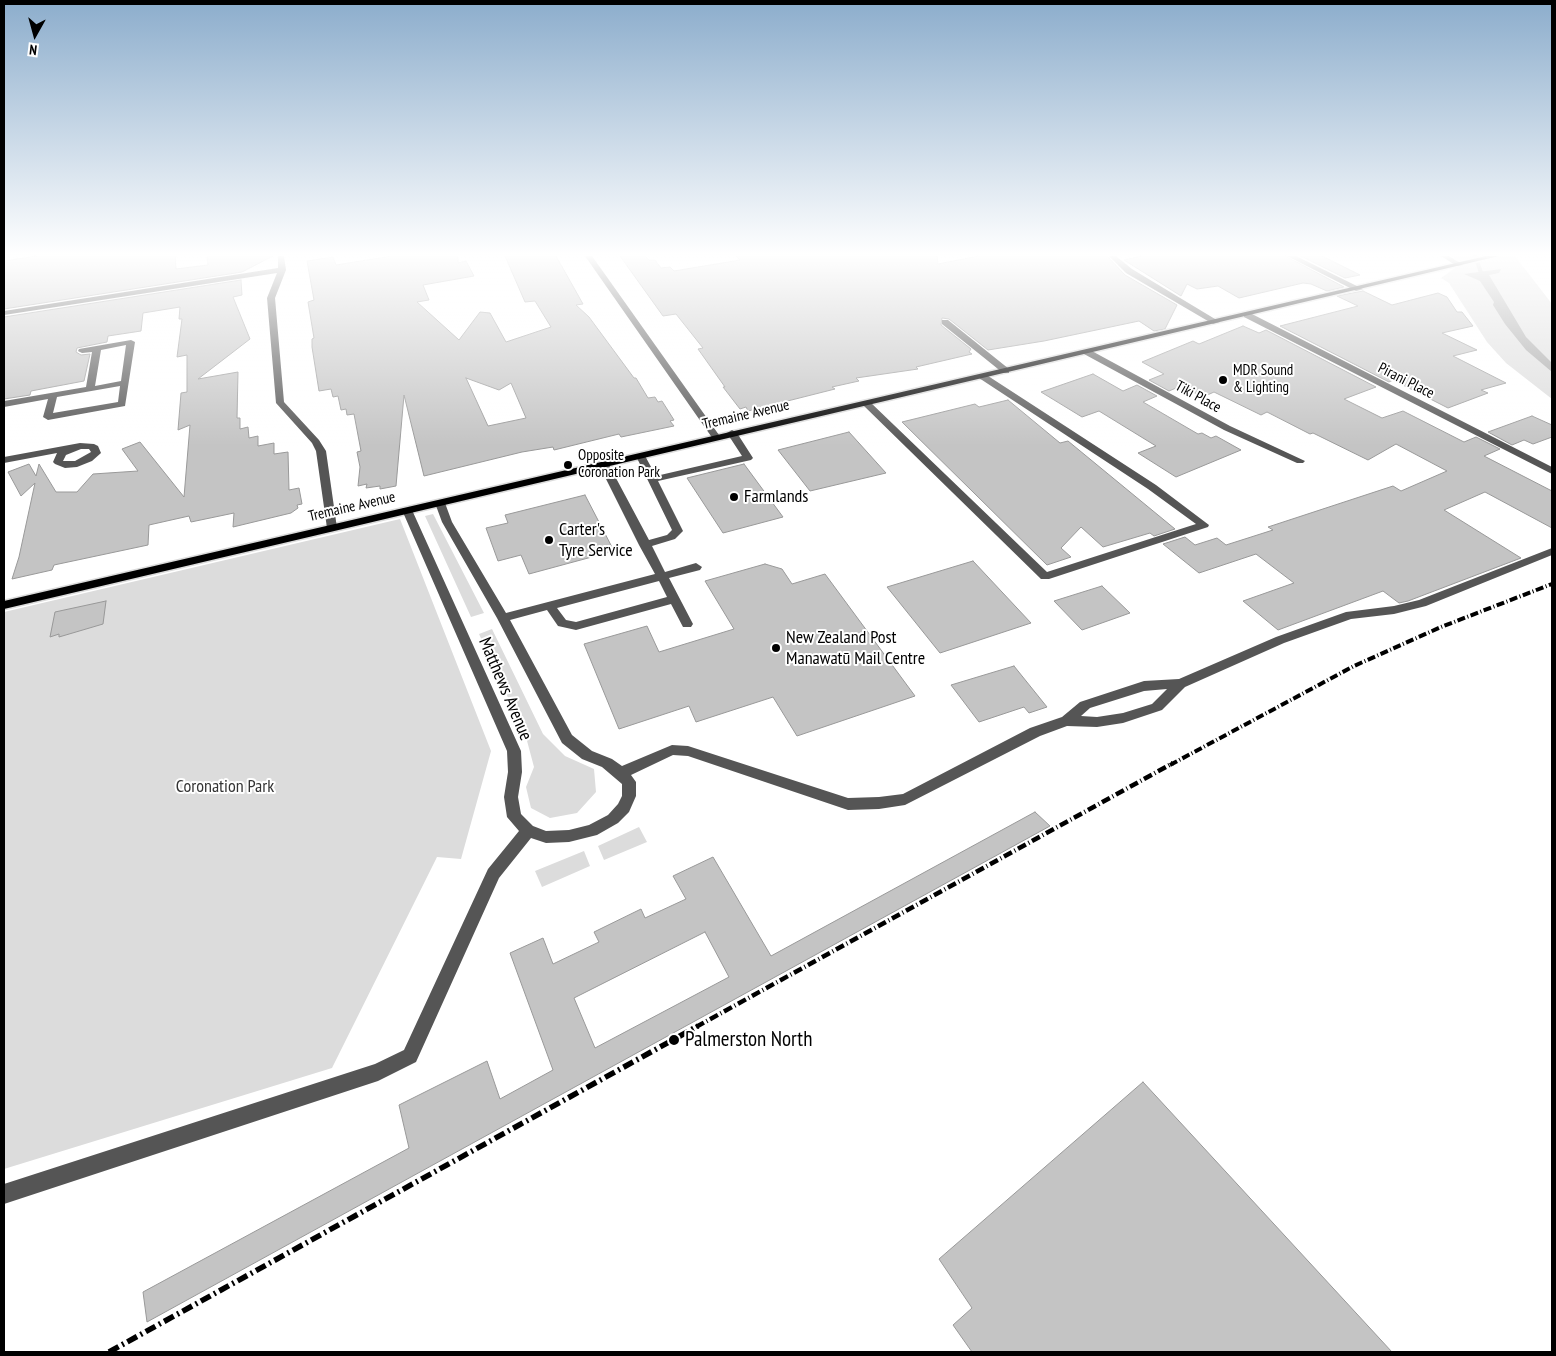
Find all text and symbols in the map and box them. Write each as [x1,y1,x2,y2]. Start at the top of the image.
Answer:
north arrow [10,10,60,60]
text: N [28,40,38,59]
street label: Pirani Place [1375,359,1437,403]
place label: MDR Sound & Lighting [1233,362,1293,397]
marker: MDR Sound & Lighting [1217,374,1229,386]
street label: Tiki Place [1172,377,1224,417]
street label: Tremaine Avenue [701,396,791,434]
place label: Opposite Coronation Park [578,447,660,482]
marker: Opposite Coronation Park [562,459,574,471]
place label: Farmlands [744,486,808,508]
street label: Tremaine Avenue [307,488,397,526]
marker: Farmlands [728,491,740,503]
place label: Carter's Tyre Service [559,519,633,562]
marker: Carter's Tyre Service [543,534,555,546]
place label: New Zealand Post Manawatū Mail Centre [786,627,925,670]
street label: Matthews Avenue [474,634,536,744]
marker: New Zealand Post Manawatū Mail Centre [770,642,782,654]
park label: Coronation Park [176,776,274,798]
place label: Palmerston North [685,1027,812,1053]
marker: Palmerston North [667,1033,681,1047]

